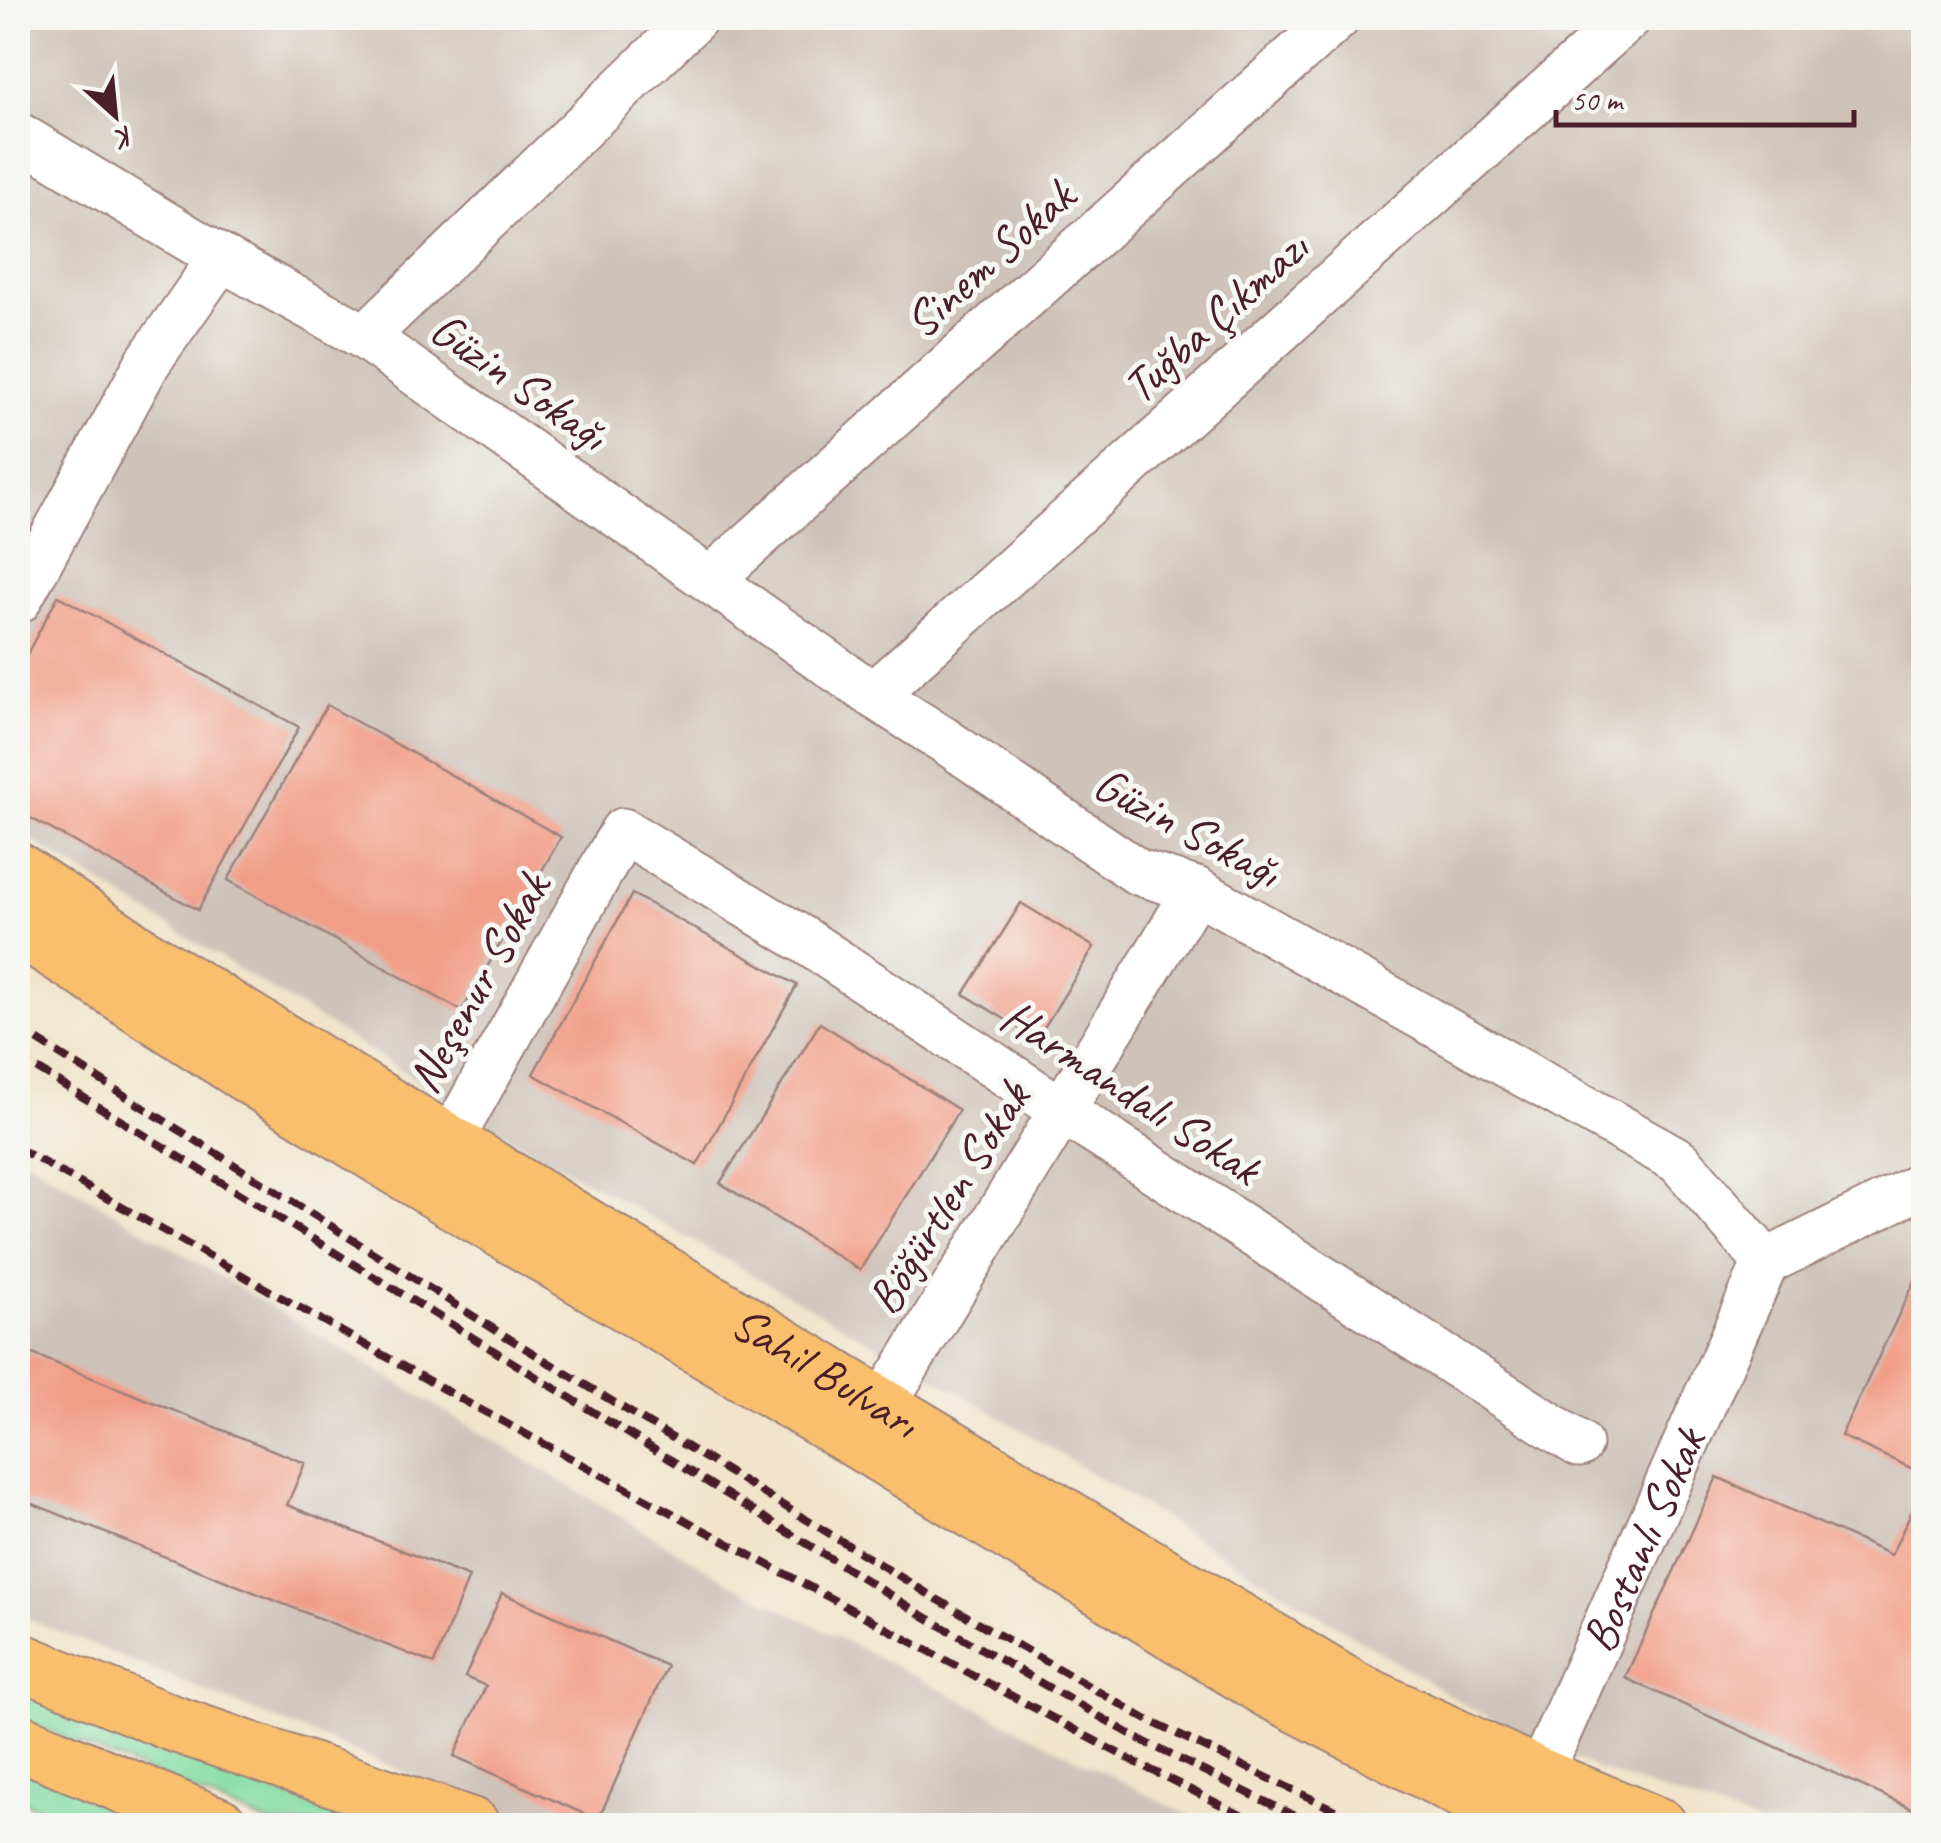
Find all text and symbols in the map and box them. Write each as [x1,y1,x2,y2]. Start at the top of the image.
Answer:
north arrow [65,65,165,165]
scale bar [1556,65,1854,127]
text: 50 m [1571,81,1624,119]
text: K [107,118,140,158]
street label: Sinem Sokak [892,165,1089,351]
street label: Tuğba Çıkmazı [1110,217,1322,416]
street label: Güzin Sokağı [419,298,621,465]
street label: Güzin Sokağı [1084,753,1292,902]
street label: Neşenur Sokak [393,860,564,1103]
street label: Harmandalı Sokak [990,986,1275,1200]
street label: Böğürtlen Sokak [853,1068,1045,1325]
street label: Sahil Bulvarı [721,1292,931,1453]
street label: Bostanlı Sokak [1568,1416,1720,1661]

